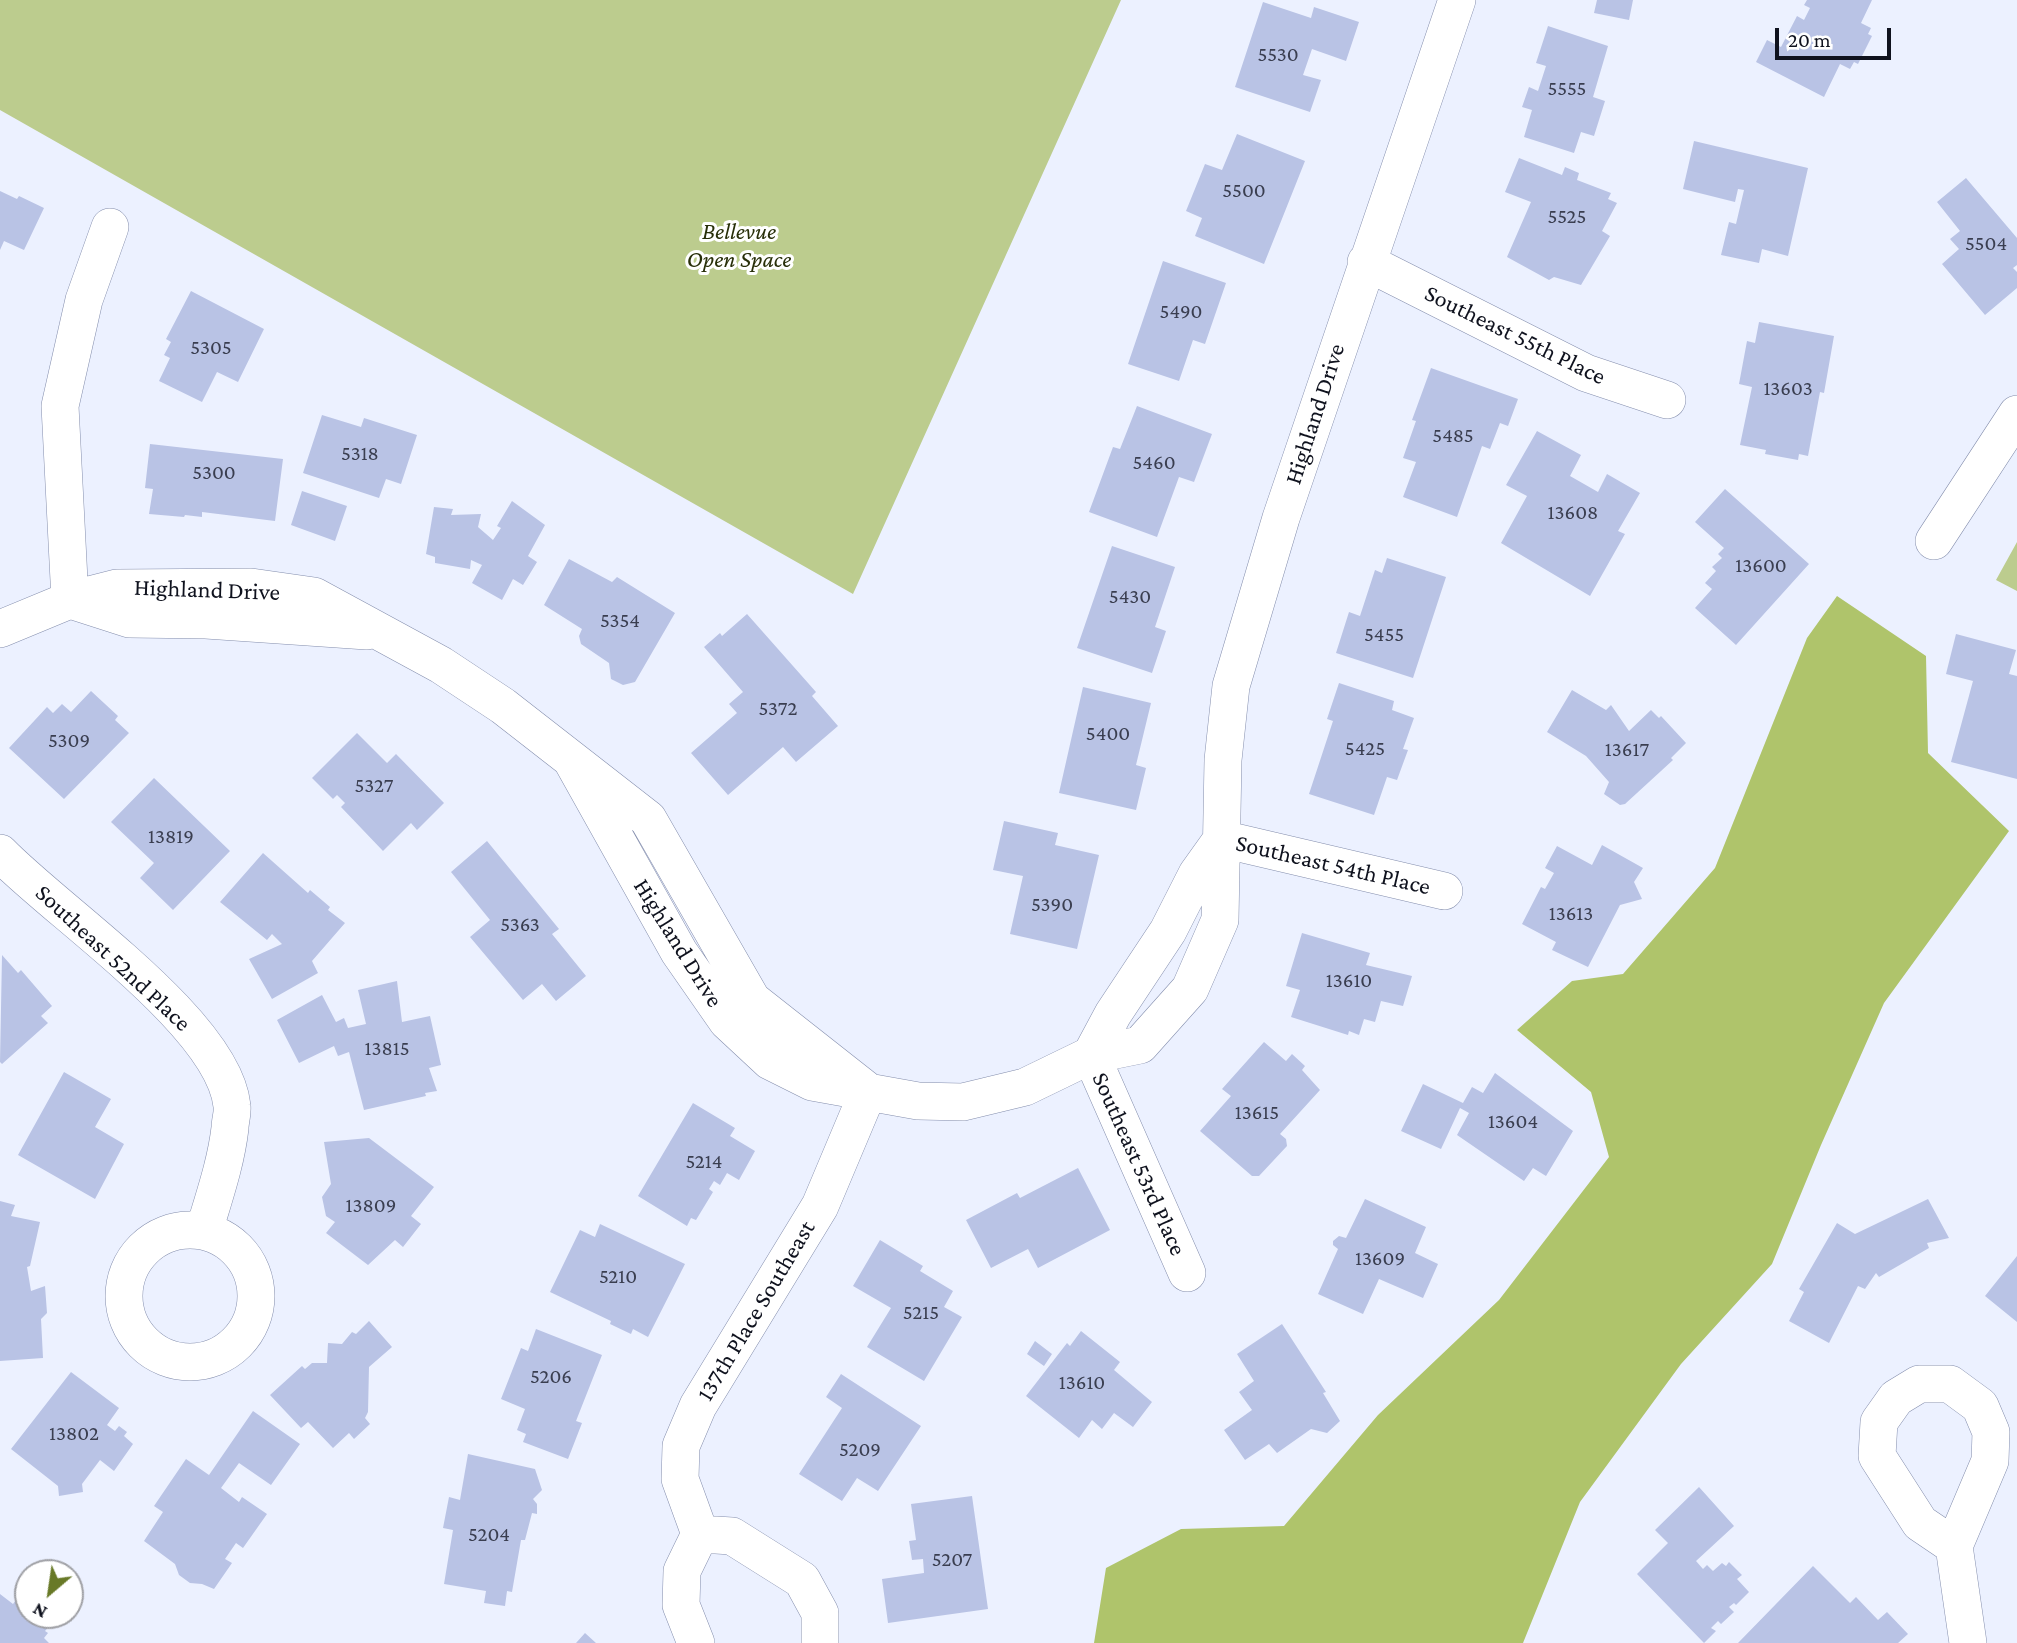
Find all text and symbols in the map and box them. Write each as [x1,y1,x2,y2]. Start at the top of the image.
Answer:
scale bar [1779,14,1895,58]
text: 20 m [1788,28,1831,52]
house number: 5530 [1257,42,1299,68]
house number: 5555 [1547,76,1587,102]
house number: 5500 [1222,178,1266,204]
house number: 5525 [1547,204,1587,230]
park label: Bellevue Open Space [687,218,791,274]
house number: 5504 [1965,231,2007,257]
street label: Southeast 55th Place [1420,279,1610,391]
house number: 5490 [1160,299,1202,325]
house number: 5305 [190,335,232,361]
street label: Highland Drive [1279,340,1351,488]
house number: 13603 [1763,376,1813,402]
house number: 5485 [1432,423,1474,449]
house number: 5318 [341,441,379,467]
house number: 5460 [1132,450,1176,476]
house number: 5300 [192,460,236,486]
house number: 13608 [1548,500,1598,526]
house number: 13600 [1735,553,1787,579]
street label: Highland Drive [133,573,281,607]
house number: 5430 [1109,584,1151,610]
house number: 5354 [600,608,640,634]
house number: 5455 [1364,622,1404,648]
house number: 5372 [758,696,798,722]
house number: 5400 [1086,721,1130,747]
house number: 5309 [48,728,90,754]
house number: 5425 [1345,736,1385,762]
house number: 13617 [1605,737,1649,763]
house number: 5327 [355,773,393,799]
house number: 13819 [148,824,194,850]
street label: Southeast 54th Place [1233,829,1433,901]
street label: Highland Drive [627,873,729,1013]
street label: Southeast 52nd Place [29,878,197,1038]
house number: 5390 [1031,892,1073,918]
house number: 13613 [1549,901,1593,927]
house number: 5363 [500,912,540,938]
house number: 13610 [1326,968,1372,994]
house number: 13815 [364,1036,410,1062]
street label: Southeast 53rd Place [1086,1068,1192,1260]
house number: 13615 [1235,1100,1279,1126]
house number: 13604 [1488,1109,1538,1135]
house number: 5214 [685,1149,723,1175]
house number: 13809 [346,1193,396,1219]
street label: 137th Place Southeast [691,1216,821,1406]
house number: 13609 [1355,1246,1405,1272]
house number: 5210 [599,1264,637,1290]
house number: 5215 [903,1300,939,1326]
house number: 5206 [530,1364,572,1390]
house number: 13610 [1059,1370,1105,1396]
house number: 13802 [49,1421,99,1447]
house number: 5209 [839,1437,881,1463]
house number: 5204 [468,1522,510,1548]
house number: 5207 [932,1547,972,1573]
north arrow [14,1559,84,1629]
text: N [29,1599,50,1623]

